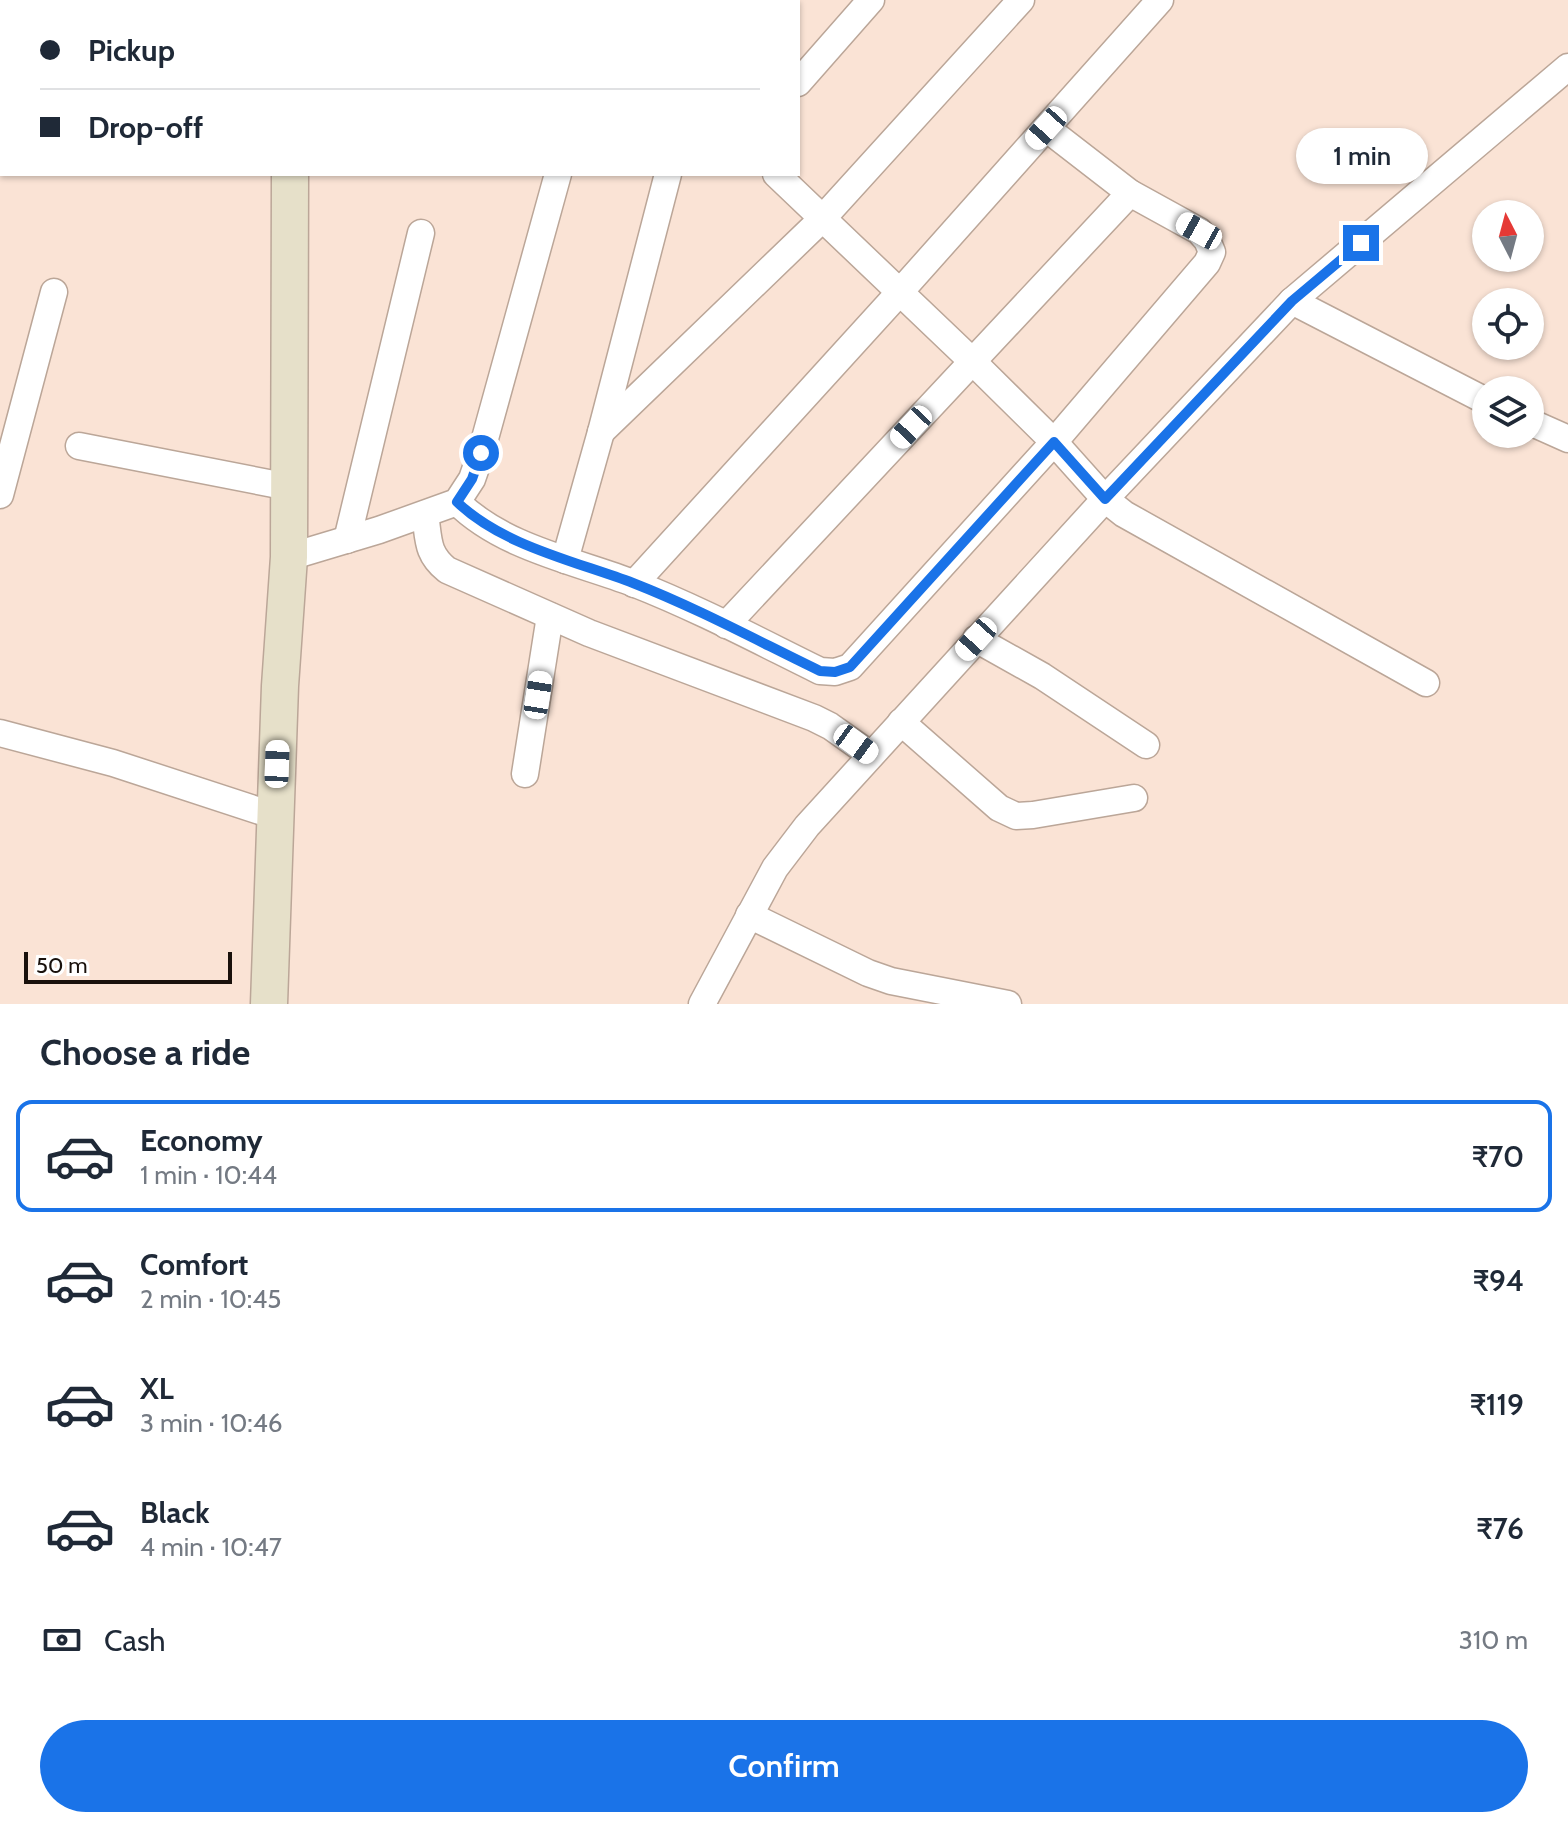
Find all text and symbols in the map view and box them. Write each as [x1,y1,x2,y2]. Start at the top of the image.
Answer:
text: Pickup [88,32,175,69]
car [1021,102,1071,154]
text: Drop-off [88,109,203,146]
callout: 1 min [1295,127,1427,183]
text: 1 min [1333,140,1391,172]
north arrow [1472,200,1544,272]
map controls [1472,200,1544,448]
car [1172,209,1226,253]
route end [1343,225,1379,261]
button: locate [1472,288,1544,360]
button: layers [1472,376,1544,448]
car [886,401,936,453]
route start [463,435,499,471]
car [951,613,1001,665]
car [522,669,554,721]
car [830,720,882,768]
car [264,740,290,788]
scale bar [24,948,232,984]
text: 50 m [36,952,88,979]
text: Choose a ride [40,1030,250,1074]
icon: car [44,1120,116,1192]
text: Economy [140,1122,263,1159]
text: ₹70 [1472,1138,1524,1175]
text: 1 min · 10:44 [140,1159,277,1191]
icon: car [44,1244,116,1316]
text: Comfort [140,1246,248,1283]
text: ₹94 [1473,1262,1524,1299]
text: 2 min · 10:45 [140,1283,281,1315]
icon: car [44,1368,116,1440]
text: XL [140,1370,174,1407]
text: ₹119 [1470,1386,1524,1423]
text: 3 min · 10:46 [140,1407,282,1439]
icon: car [44,1492,116,1564]
text: Black [140,1494,210,1531]
text: ₹76 [1476,1510,1524,1547]
text: 4 min · 10:47 [140,1531,282,1563]
icon: cash [40,1618,84,1662]
text: Cash [104,1622,166,1659]
text: 310 m [1459,1624,1528,1656]
button: Confirm [40,1720,1528,1812]

